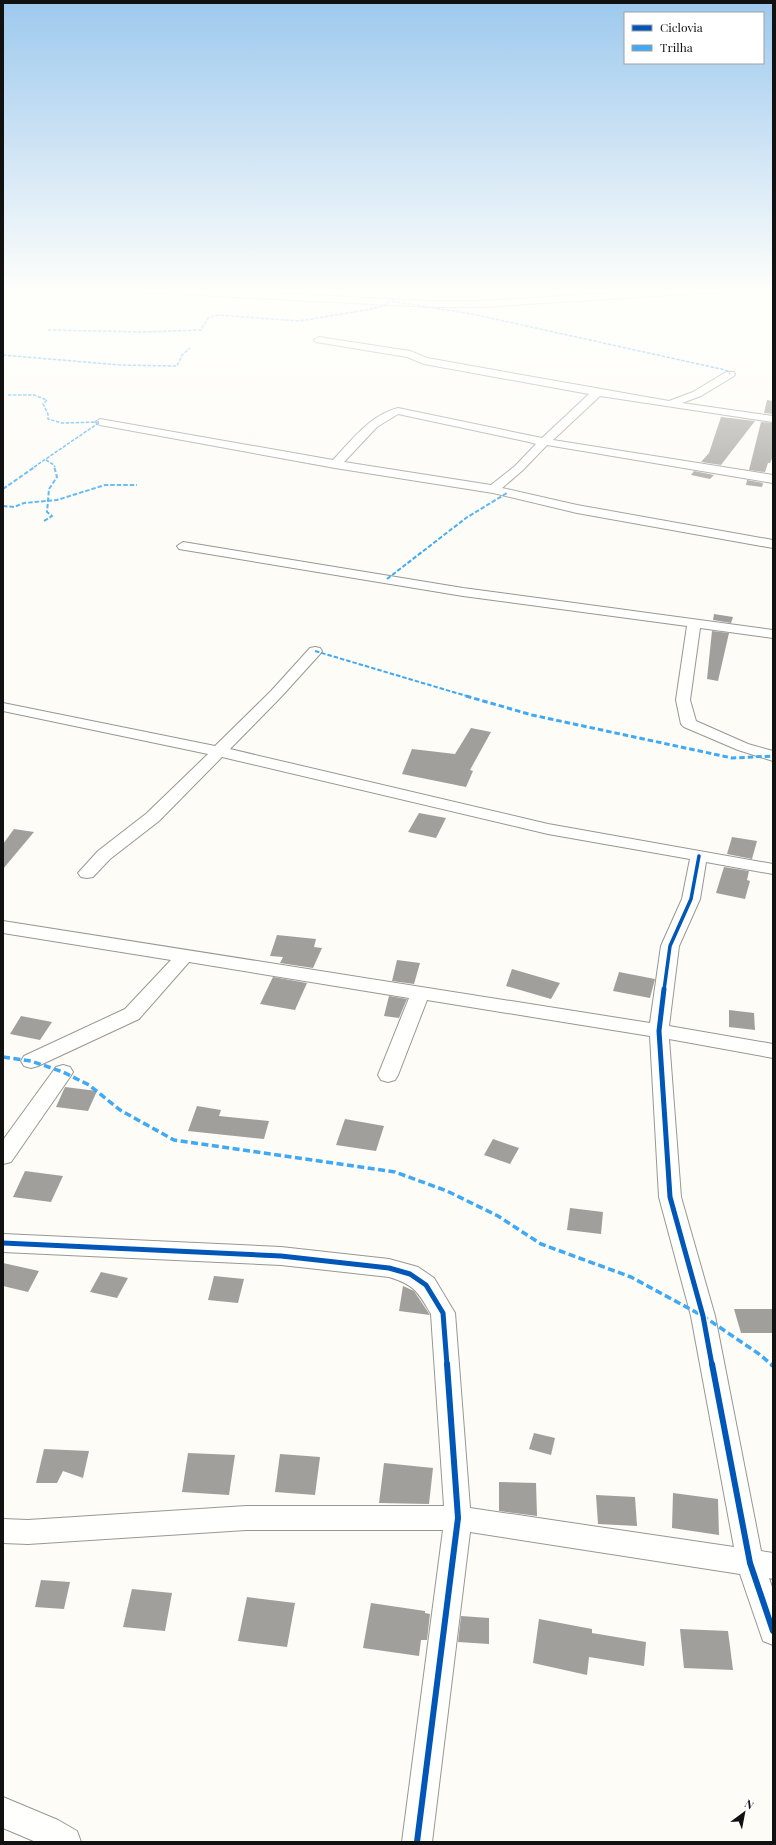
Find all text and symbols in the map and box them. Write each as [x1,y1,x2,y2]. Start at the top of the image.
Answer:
legend [624,12,764,64]
text: Ciclovia [660,19,703,35]
text: Trilha [660,39,693,55]
north arrow [724,1793,764,1833]
text: N [742,1796,757,1813]

